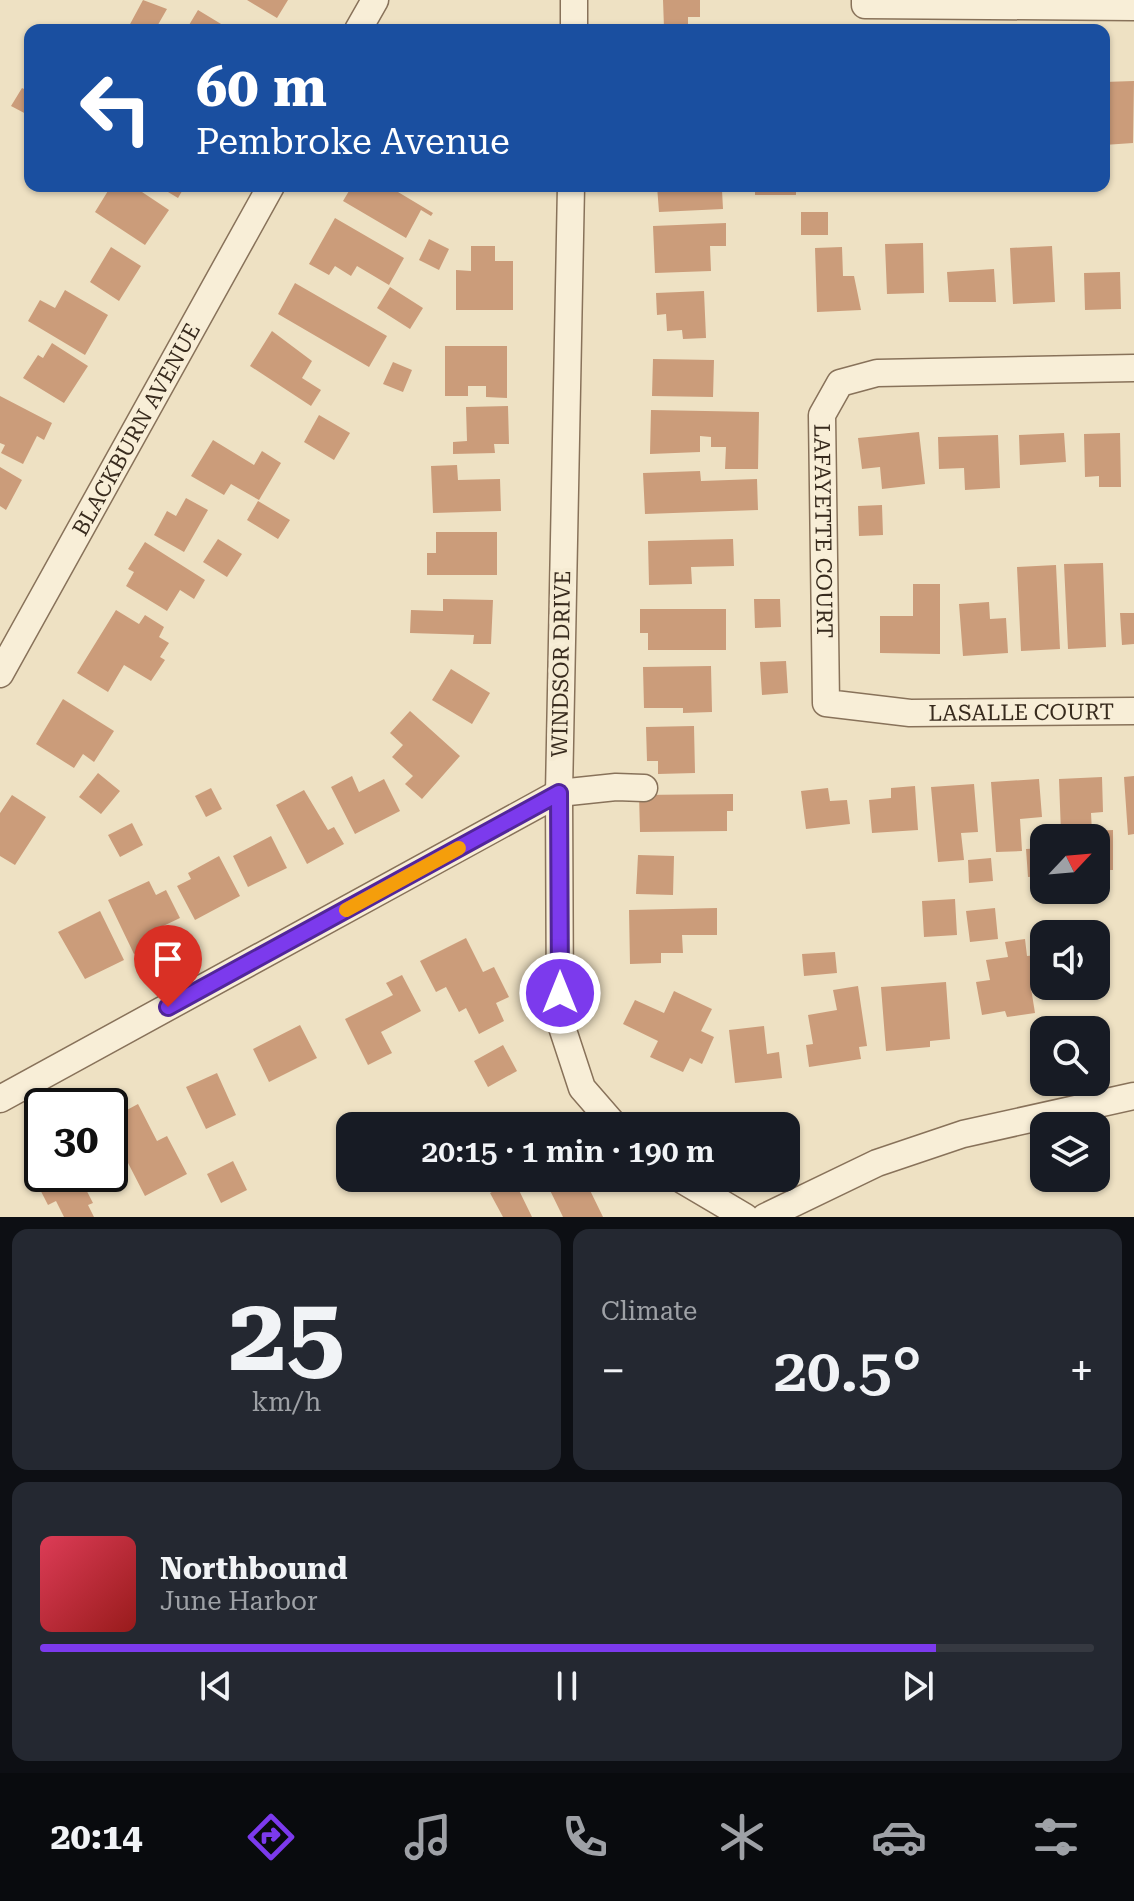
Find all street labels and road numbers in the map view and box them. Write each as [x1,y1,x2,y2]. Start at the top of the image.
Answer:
street label: BLACKBURN AVENUE [67,319,205,540]
street label: LAFAYETTE COURT [810,423,838,638]
street label: WINDSOR DRIVE [547,570,575,758]
street label: LASALLE COURT [928,699,1114,725]

